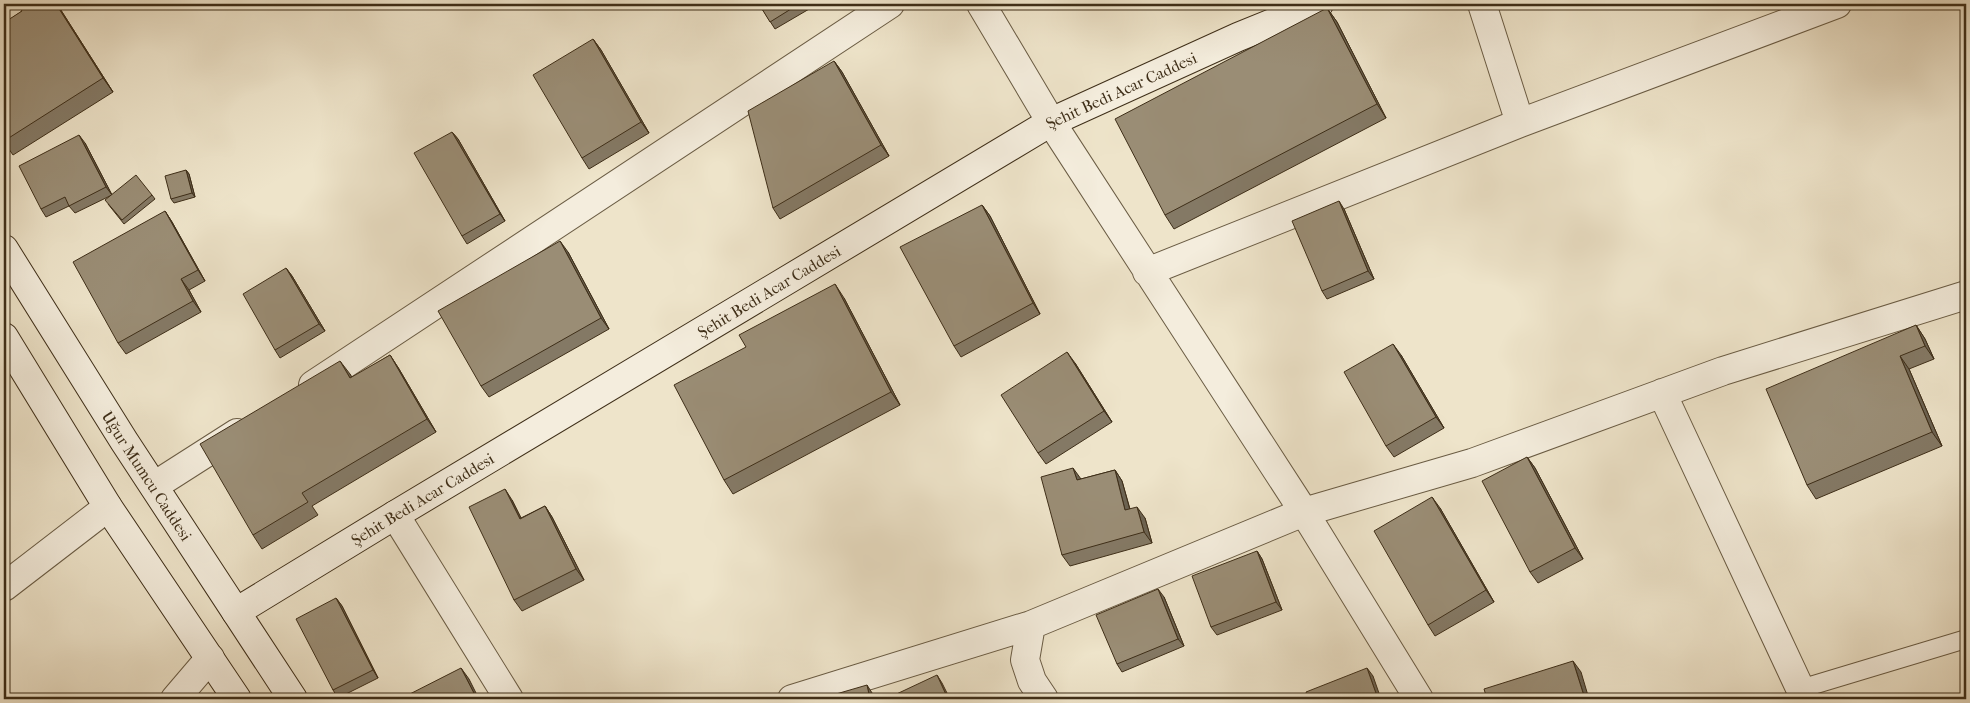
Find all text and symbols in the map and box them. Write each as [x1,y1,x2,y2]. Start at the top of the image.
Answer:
street label: Şehit Bedi Acar Caddesi [1042,48,1200,133]
street label: Şehit Bedi Acar Caddesi [694,241,844,342]
street label: Uğur Mumcu Caddesi [98,408,196,545]
street label: Şehit Bedi Acar Caddesi [348,449,498,550]

